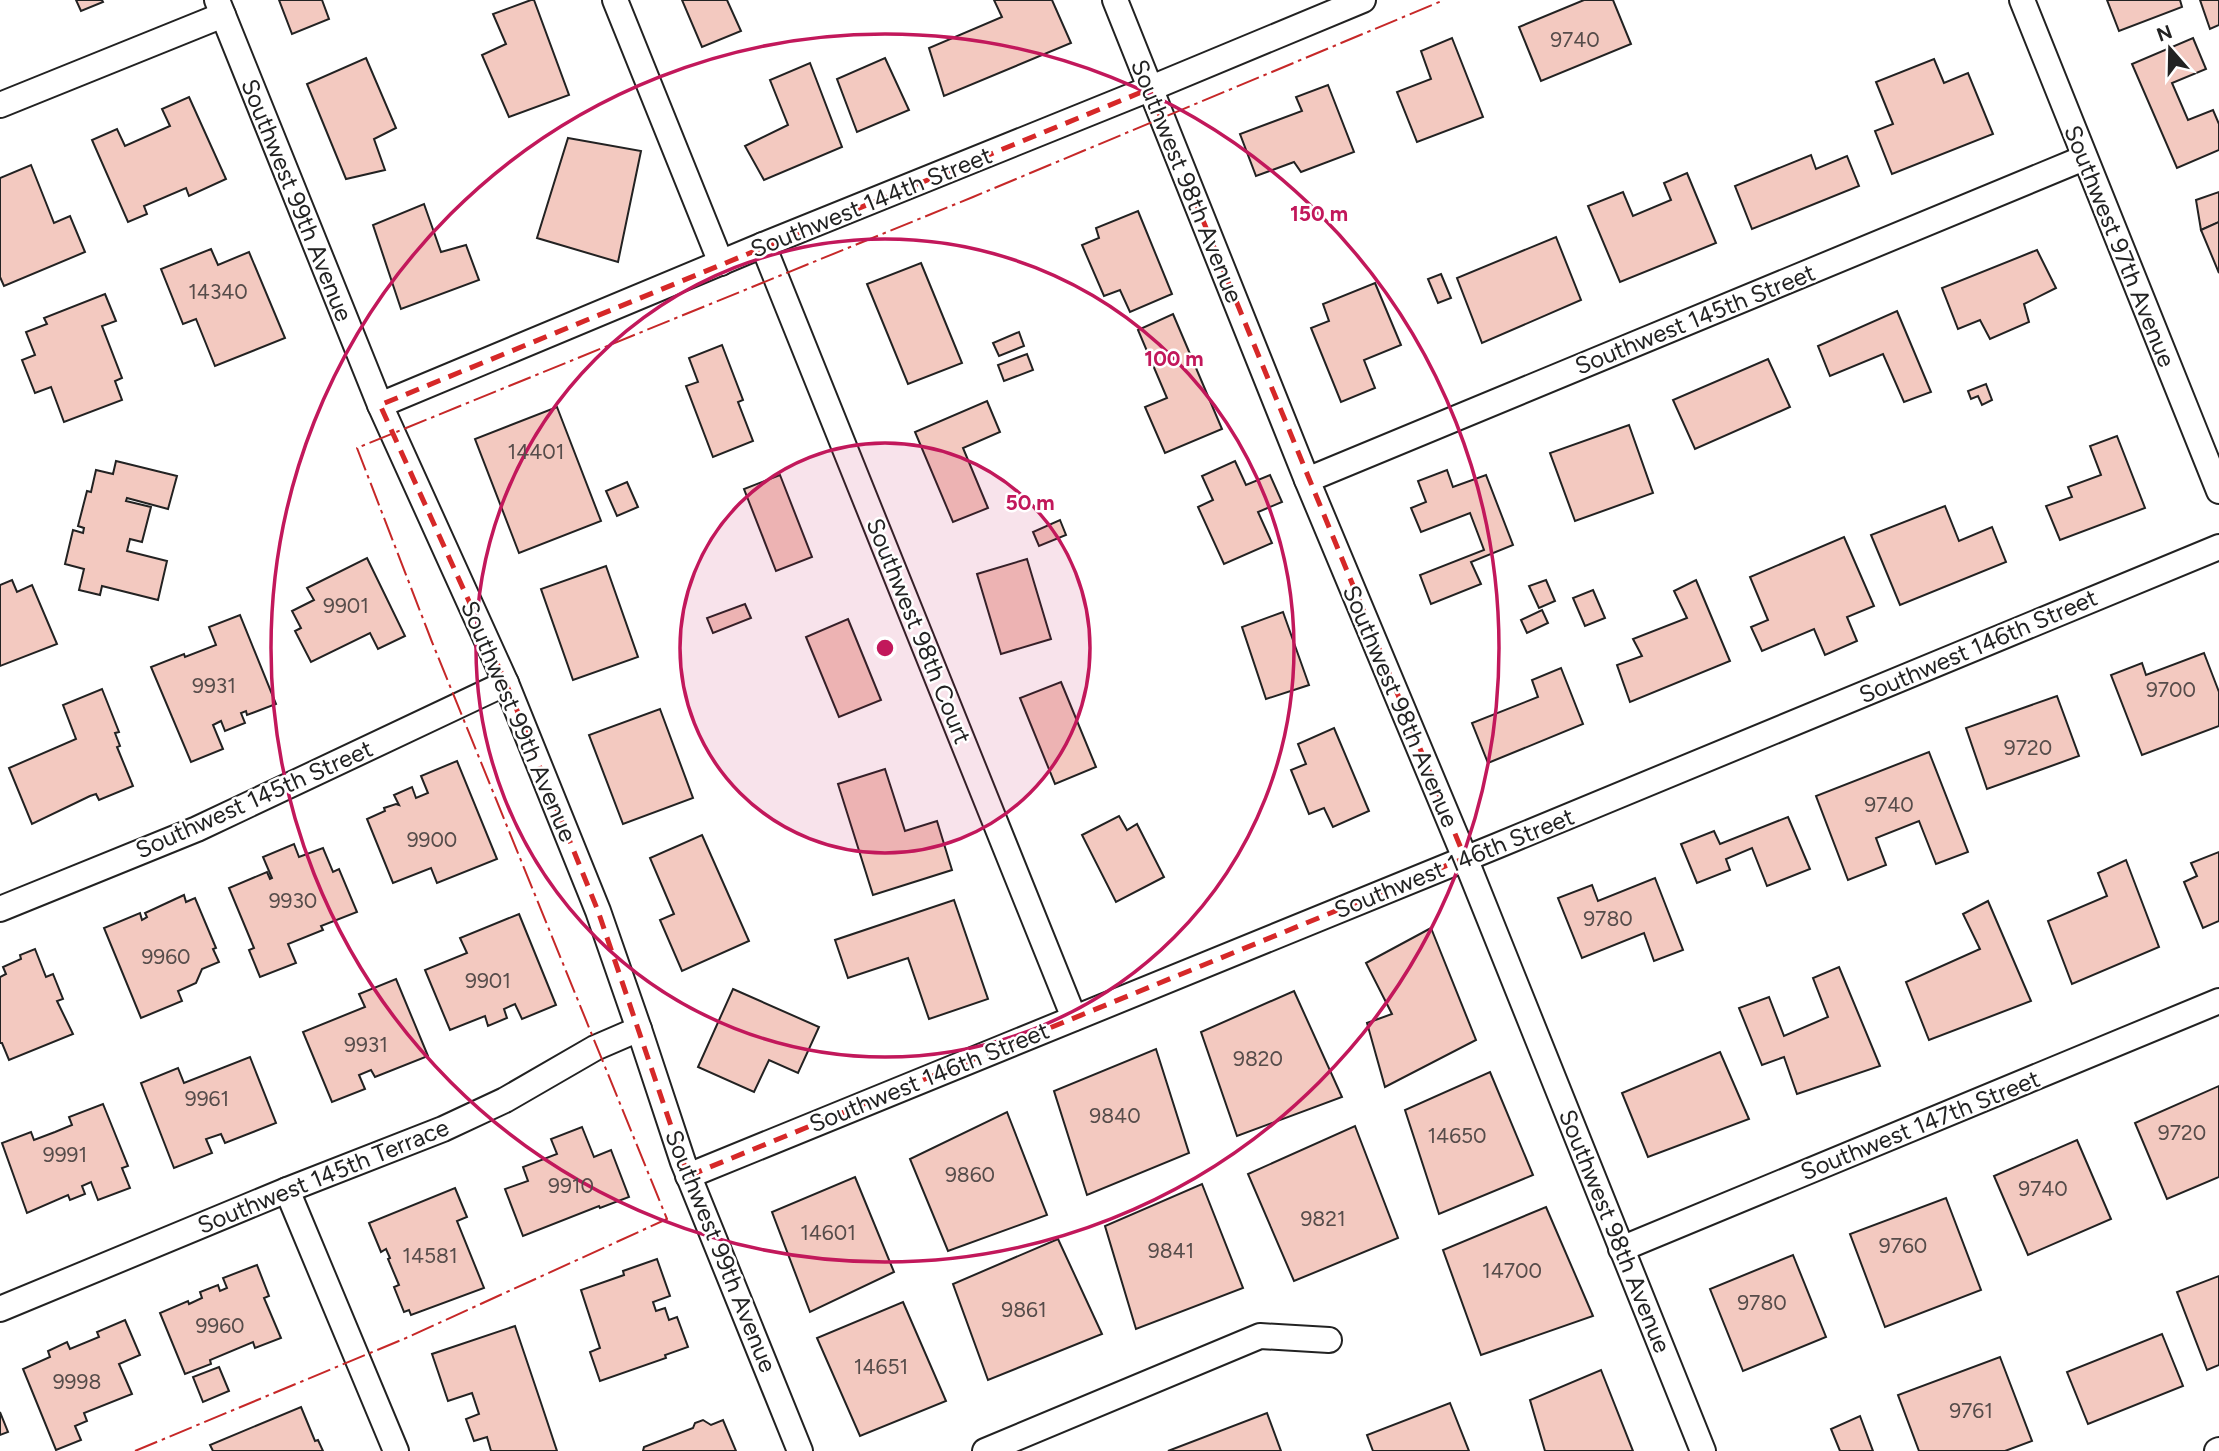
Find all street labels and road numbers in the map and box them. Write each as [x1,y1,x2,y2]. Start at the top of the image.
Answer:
street label: Southwest 98th Avenue [1125,55,1249,307]
street label: Southwest 99th Avenue [235,75,359,325]
street label: Southwest 97th Avenue [2058,121,2182,371]
street label: Southwest 144th Street [746,140,996,264]
street label: Southwest 145th Street [1571,258,1819,380]
street label: Southwest 98th Court [860,514,978,748]
street label: Southwest 98th Avenue [1337,581,1465,831]
street label: Southwest 146th Street [1854,583,2102,709]
street label: Southwest 99th Avenue [455,596,583,846]
street label: Southwest 145th Street [131,734,377,864]
street label: Southwest 146th Street [1330,802,1578,924]
street label: Southwest 146th Street [805,1016,1053,1138]
street label: Southwest 147th Street [1796,1064,2044,1186]
street label: Southwest 98th Avenue [1553,1105,1677,1357]
street label: Southwest 145th Terrace [193,1112,453,1240]
street label: Southwest 99th Avenue [659,1126,783,1376]

